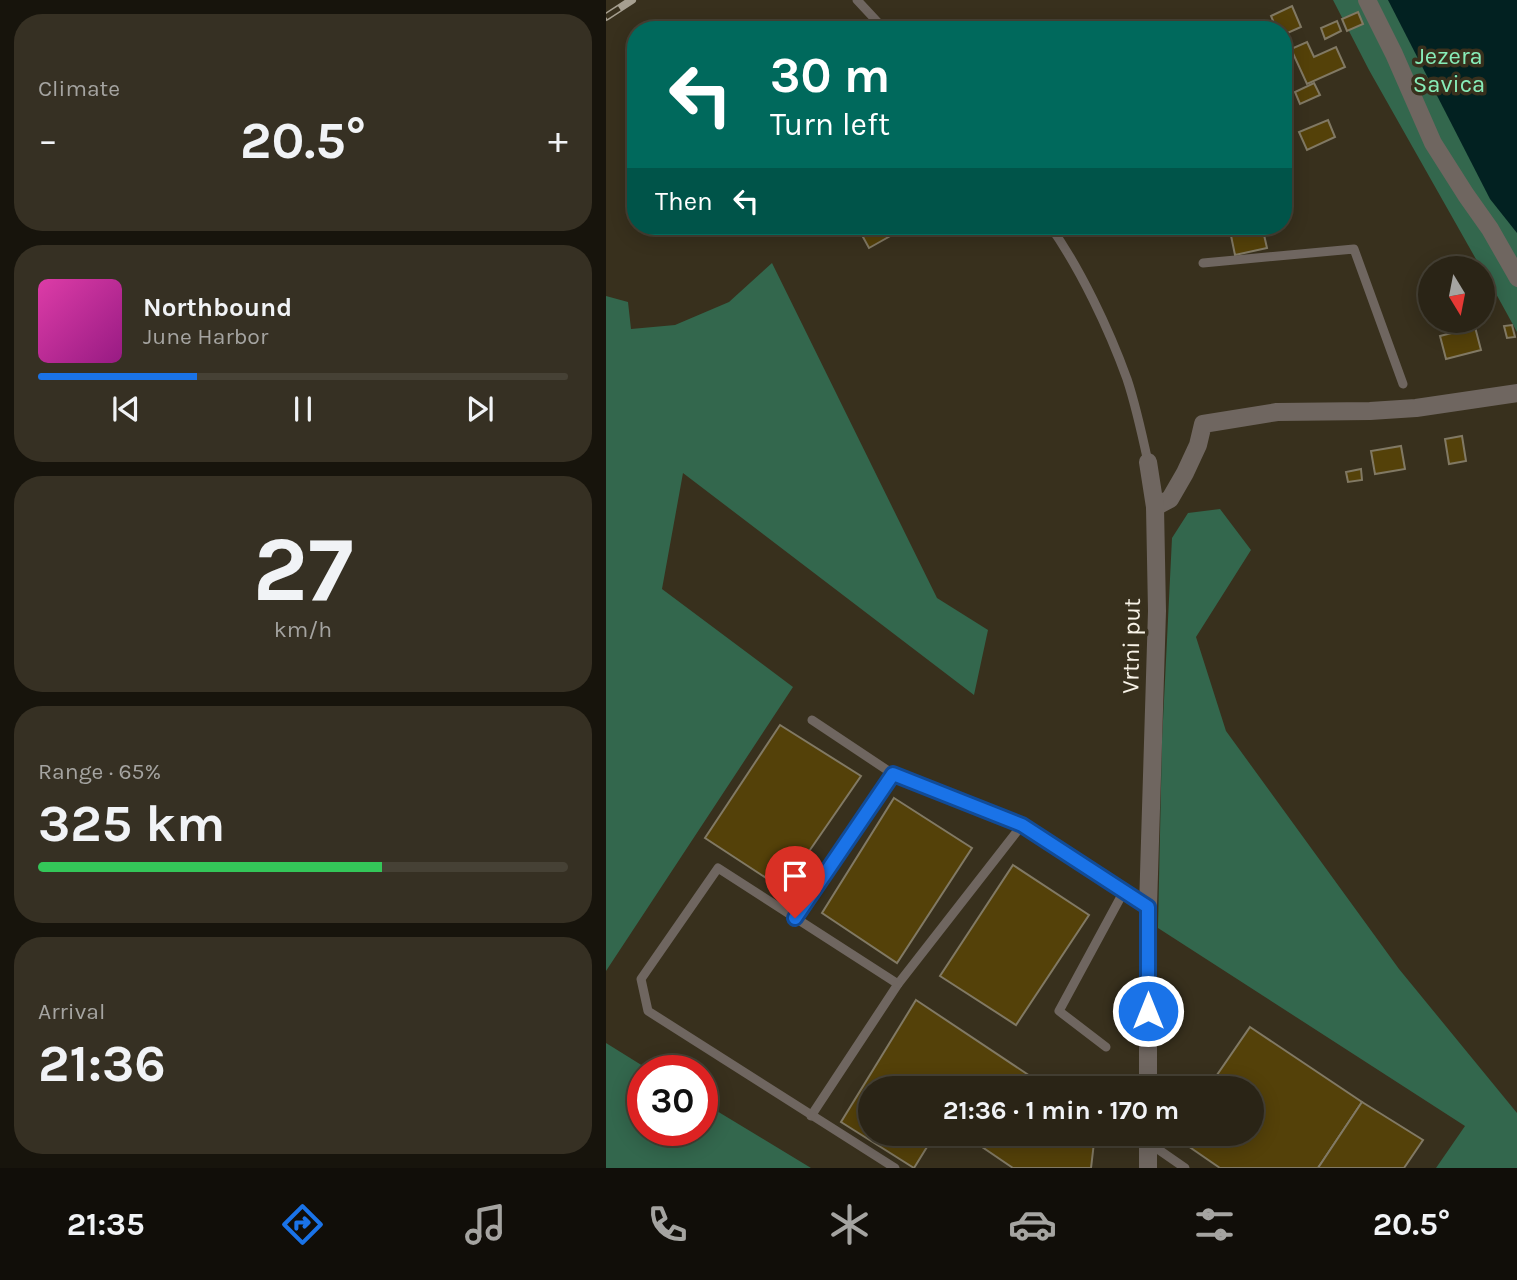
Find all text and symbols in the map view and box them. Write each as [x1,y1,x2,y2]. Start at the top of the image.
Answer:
park label: Jezera Savica [1413,42,1485,98]
text: 30 m [770,47,890,104]
icon: left [655,49,746,140]
text: Climate [38,75,120,102]
text: Turn left [770,106,890,143]
text: 20.5° [240,110,366,171]
text: − [38,118,58,163]
text: + [548,118,568,163]
icon: left [727,182,765,220]
text: Then [655,186,713,217]
north arrow [1418,256,1495,332]
map controls [1418,256,1495,333]
text: Northbound [143,292,292,323]
text: June Harbor [143,323,268,350]
icon: previous [107,390,145,428]
icon: pause [284,390,322,428]
icon: next [461,390,499,428]
text: 27 [253,517,353,623]
street label: Vrtni put [1116,598,1146,694]
text: km/h [274,616,332,643]
text: Range · 65% [38,758,161,785]
text: 325 km [38,793,225,854]
pin [765,846,825,918]
icon: arrive [776,857,814,895]
position arrow [1111,974,1185,1048]
text: Arrival [38,998,105,1025]
text: 21:36 [38,1033,166,1094]
speed limit sign: 30 [627,1055,718,1146]
text: 21:36 · 1 min · 170 m [943,1095,1179,1126]
icon: directions [278,1200,327,1249]
icon: music [461,1200,510,1249]
icon: phone [643,1200,692,1249]
icon: climate [825,1200,874,1249]
icon: car [1008,1200,1057,1249]
icon: filters [1190,1200,1239,1249]
text: 21:35 [67,1206,145,1243]
text: 20.5° [1373,1206,1450,1243]

